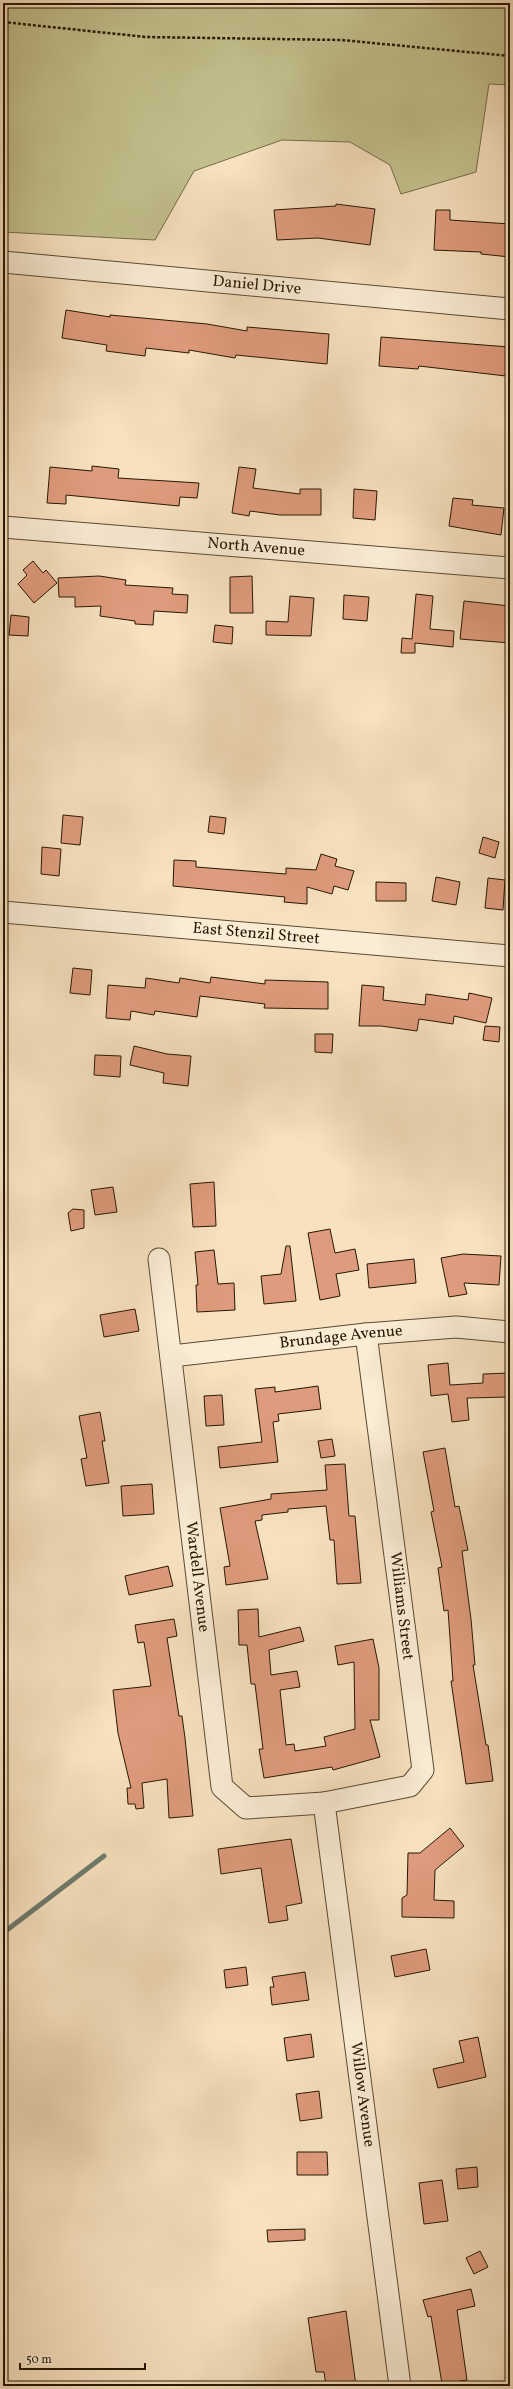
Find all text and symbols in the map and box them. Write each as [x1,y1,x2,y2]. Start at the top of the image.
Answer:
street label: Daniel Drive [212,270,302,301]
street label: North Avenue [207,533,306,562]
street label: East Stenzil Street [192,917,321,950]
street label: Brundage Avenue [278,1320,403,1355]
street label: Wardell Avenue [179,1520,214,1633]
street label: Williams Street [383,1551,419,1662]
street label: Willow Avenue [344,2041,380,2148]
scale bar [20,2345,145,2371]
text: 50 m [26,2352,52,2368]

